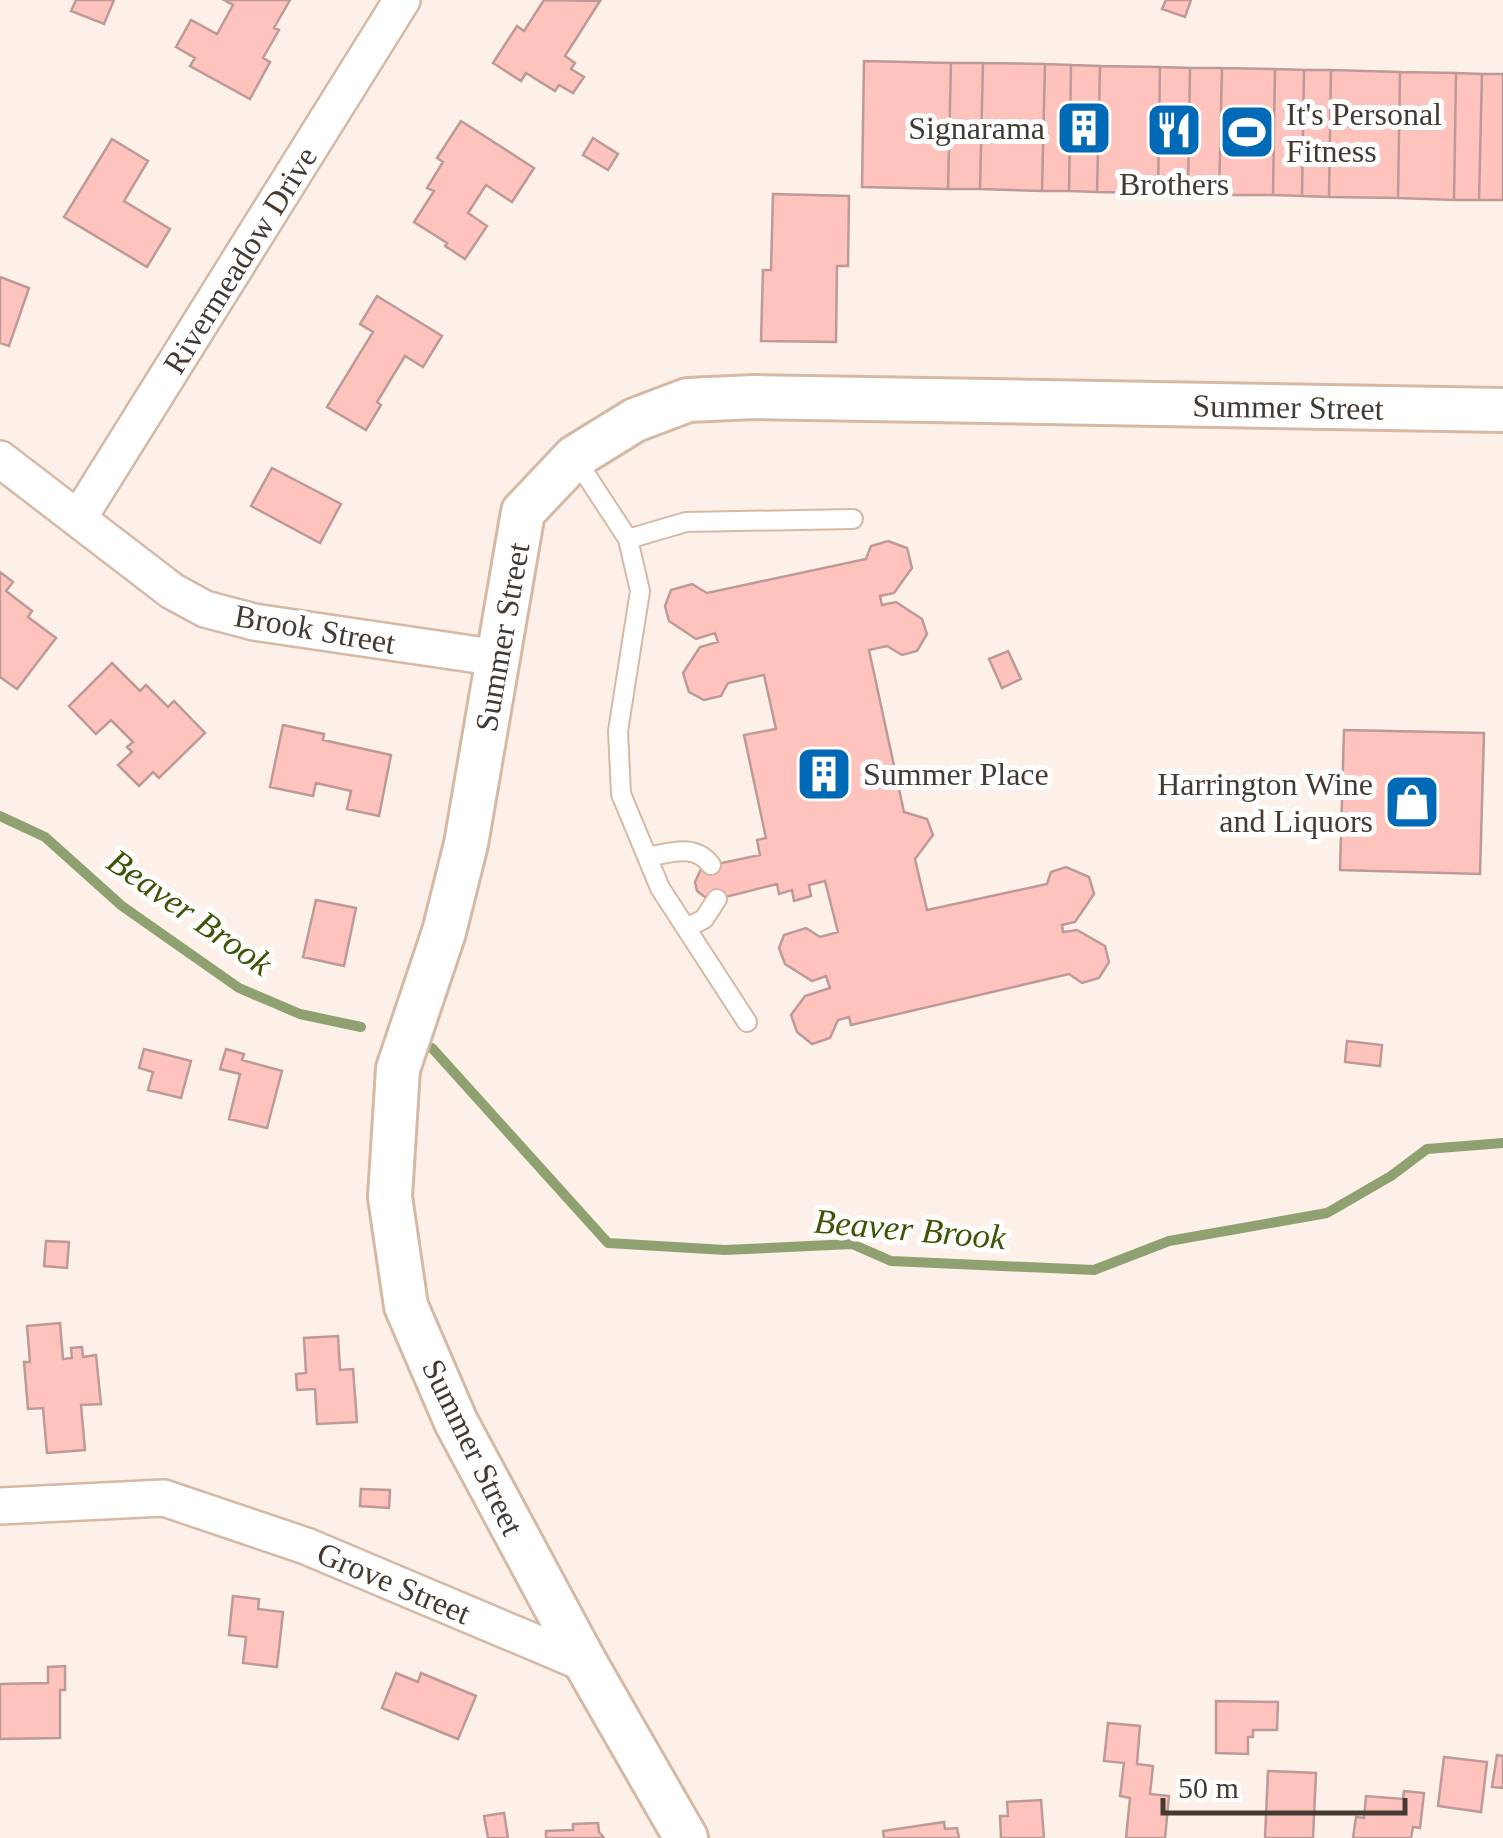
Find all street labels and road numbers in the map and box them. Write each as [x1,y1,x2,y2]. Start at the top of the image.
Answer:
street label: Rivermeadow Drive [156,140,324,380]
street label: Summer Street [1192,387,1384,427]
street label: Summer Street [468,540,536,734]
street label: Brook Street [232,597,398,661]
street label: Summer Street [415,1353,531,1541]
street label: Grove Street [312,1535,476,1631]

